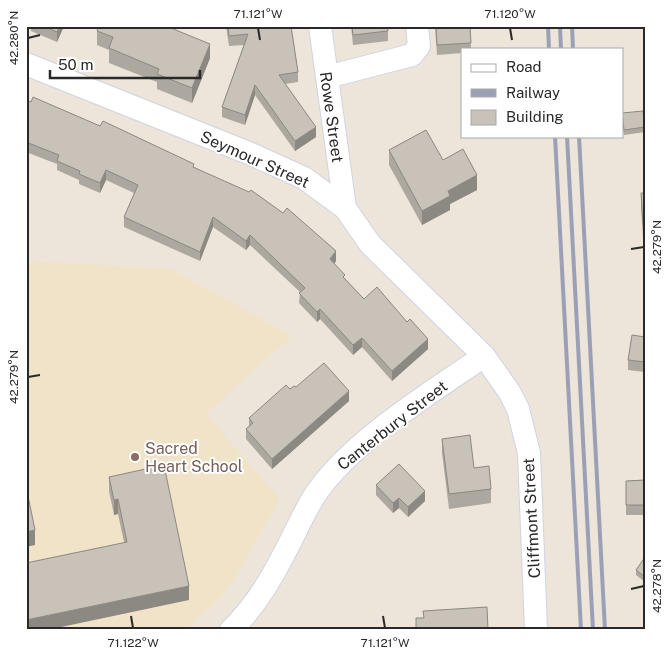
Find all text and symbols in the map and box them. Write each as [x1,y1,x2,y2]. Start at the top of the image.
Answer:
text: 71.121°W [234,7,283,21]
text: 71.120°W [484,7,536,21]
text: 42.280°N [7,11,21,65]
scale bar [50,48,200,80]
legend [461,48,624,138]
text: 50 m [58,56,93,73]
text: Road [506,58,542,75]
street label: Rowe Street [316,70,347,164]
text: Railway [506,84,560,101]
text: Building [506,108,564,125]
street label: Seymour Street [197,127,312,192]
text: 42.279°N [650,220,664,274]
text: 42.279°N [7,350,21,404]
street label: Canterbury Street [333,377,451,474]
place label: Sacred Heart School [145,439,243,476]
marker: Sacred Heart School [129,451,141,463]
street label: Cliffmont Street [519,457,544,579]
text: 42.278°N [650,559,664,613]
text: 71.122°W [107,636,159,650]
text: 71.121°W [361,636,410,650]

